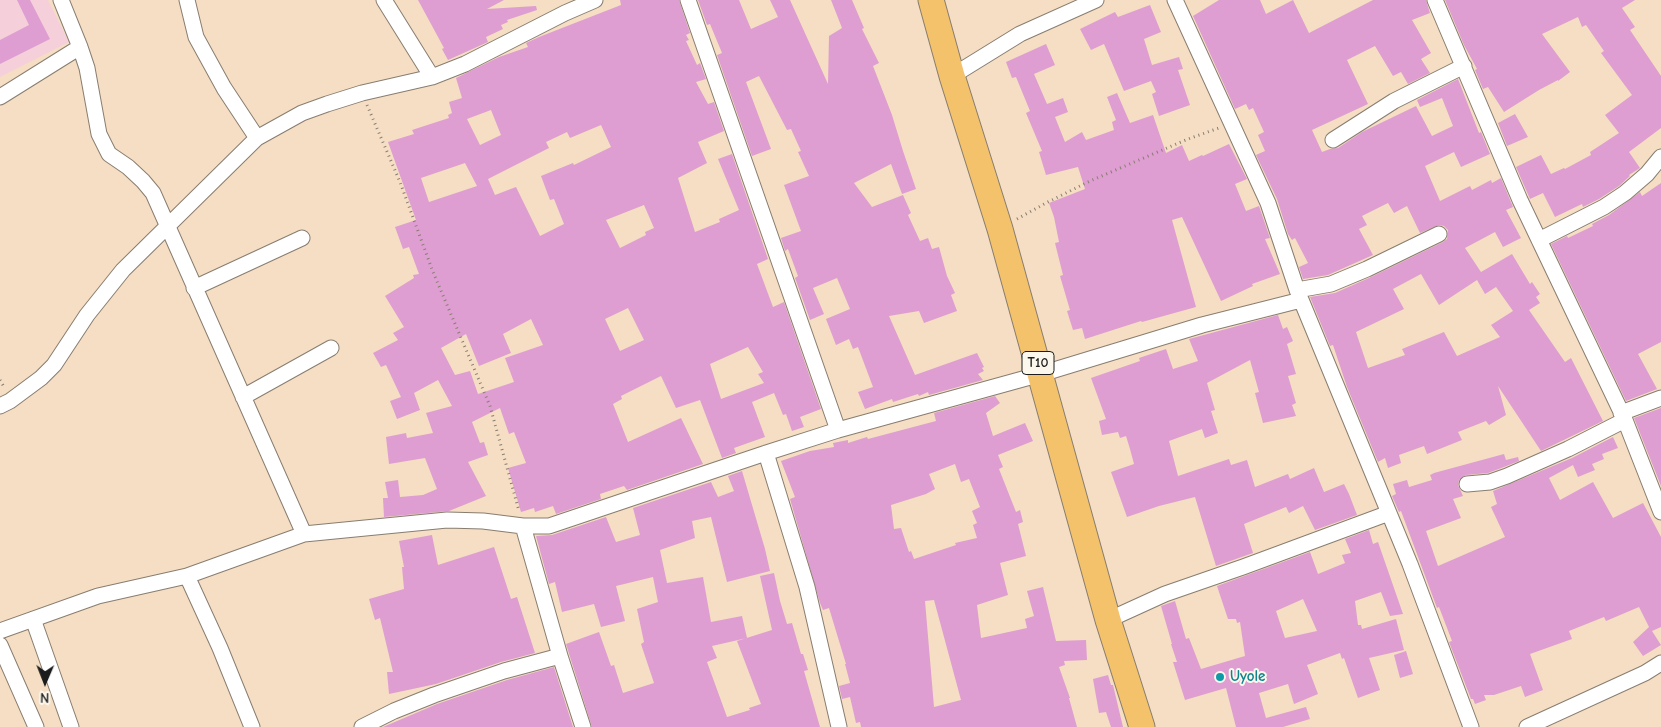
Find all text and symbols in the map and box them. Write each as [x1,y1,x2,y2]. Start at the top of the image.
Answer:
road number: T10 [1022,352,1054,374]
north arrow [20,657,70,707]
place label: Uyole [1230,668,1265,686]
marker: Uyole [1214,671,1226,683]
text: N [40,689,49,706]

